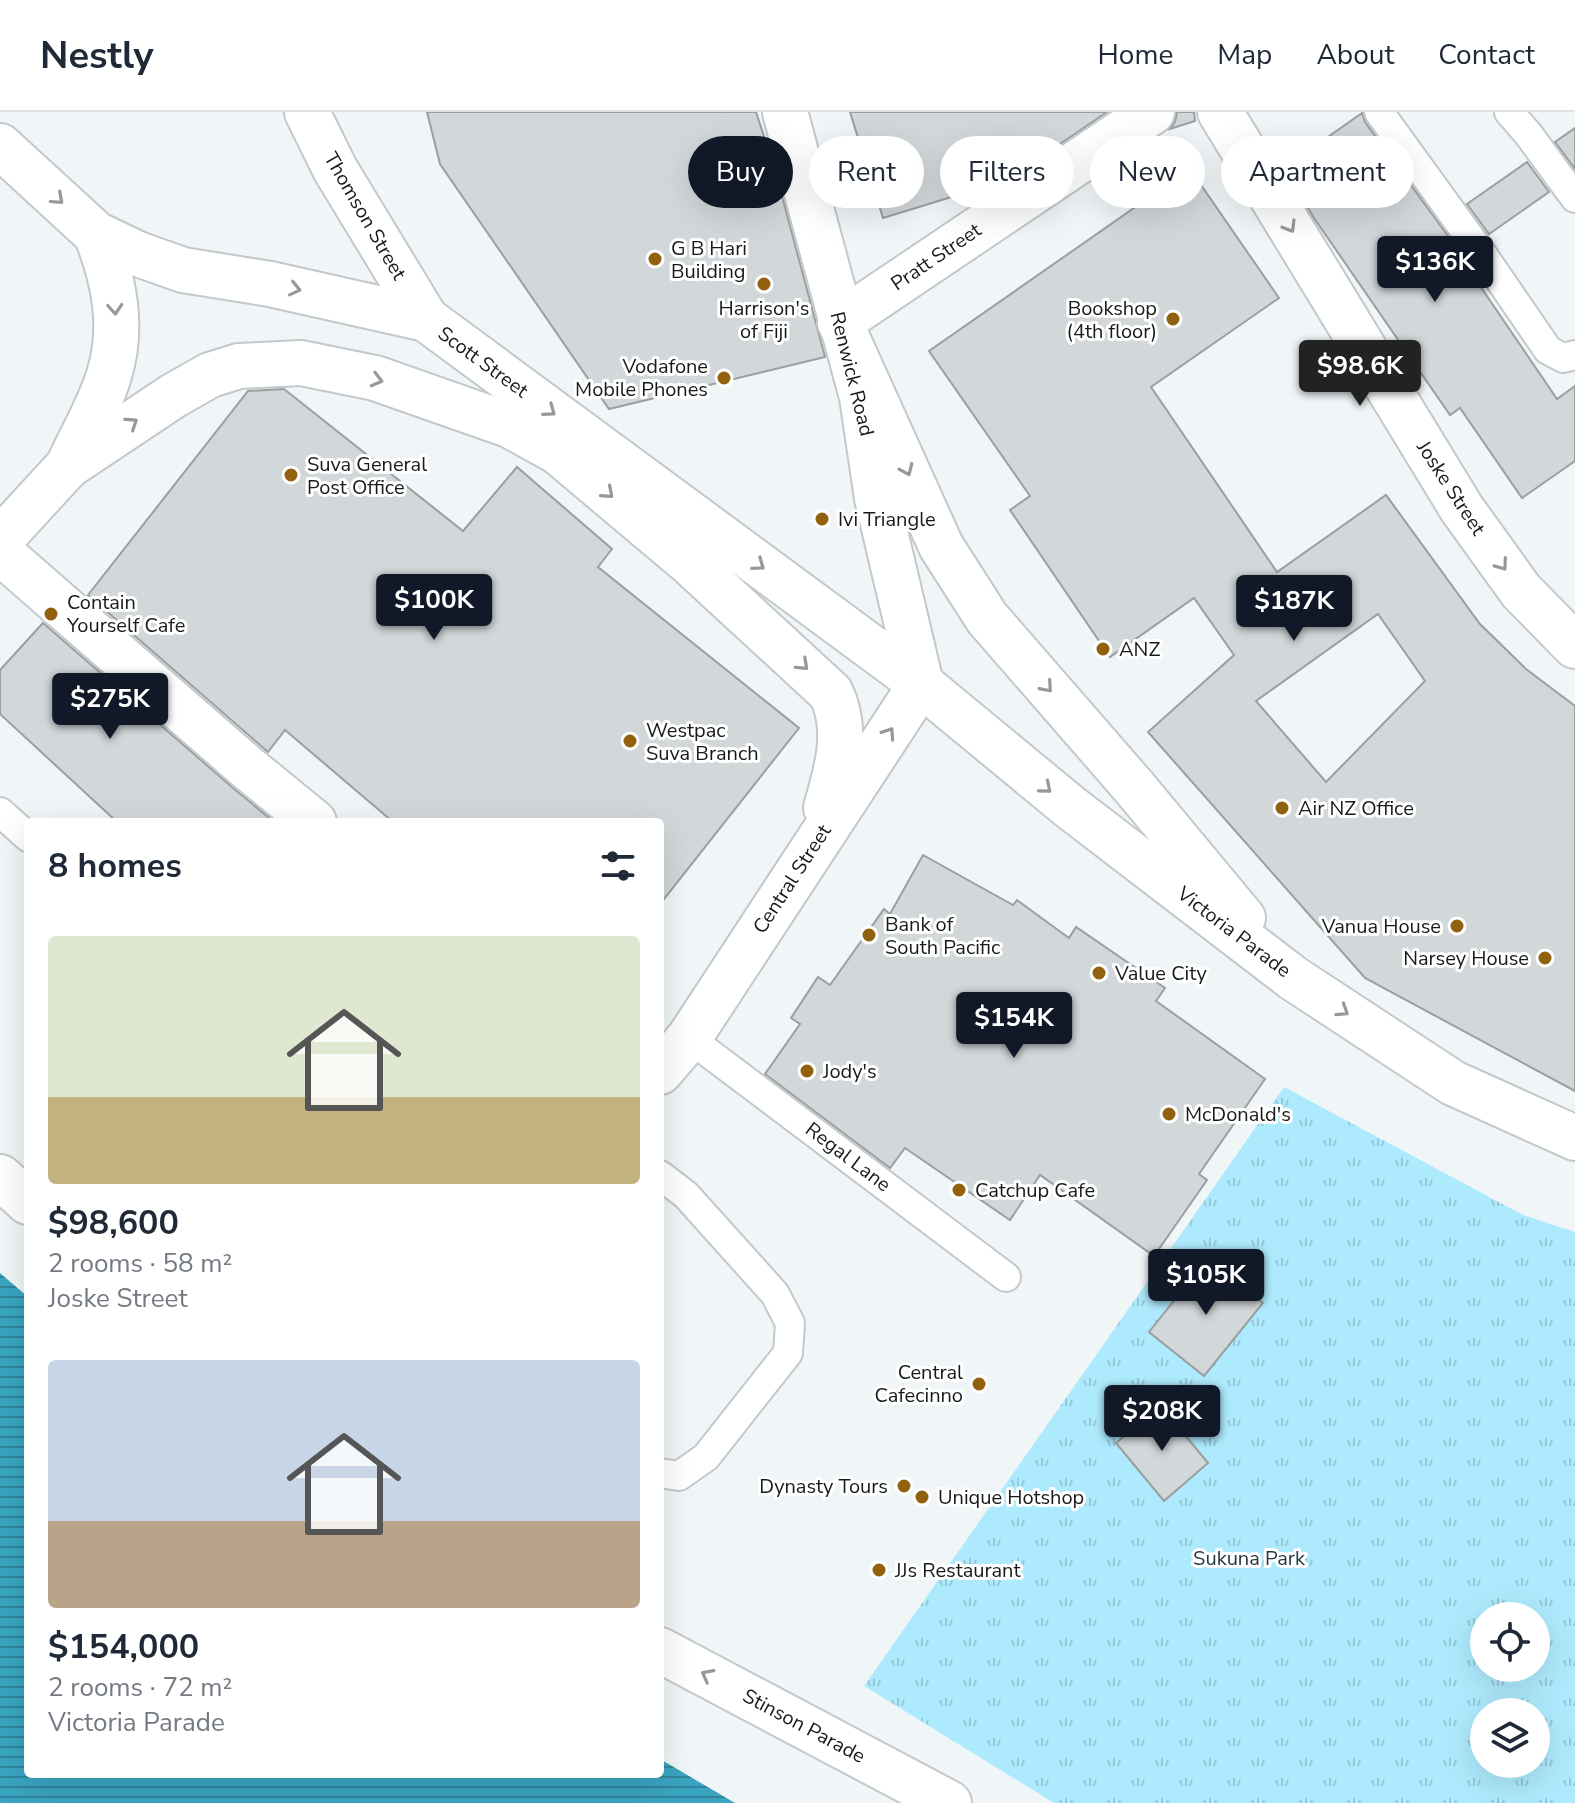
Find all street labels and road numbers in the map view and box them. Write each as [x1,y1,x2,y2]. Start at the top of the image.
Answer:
street label: Thomson Street [317,147,413,286]
street label: Pratt Street [886,216,987,297]
street label: Renwick Road [823,309,881,439]
street label: Scott Street [432,320,535,405]
street label: Joske Street [1410,435,1492,541]
street label: Central Street [747,818,838,939]
street label: Victoria Parade [1171,880,1296,984]
street label: Regal Lane [800,1116,896,1198]
street label: Stinson Parade [738,1682,870,1770]

